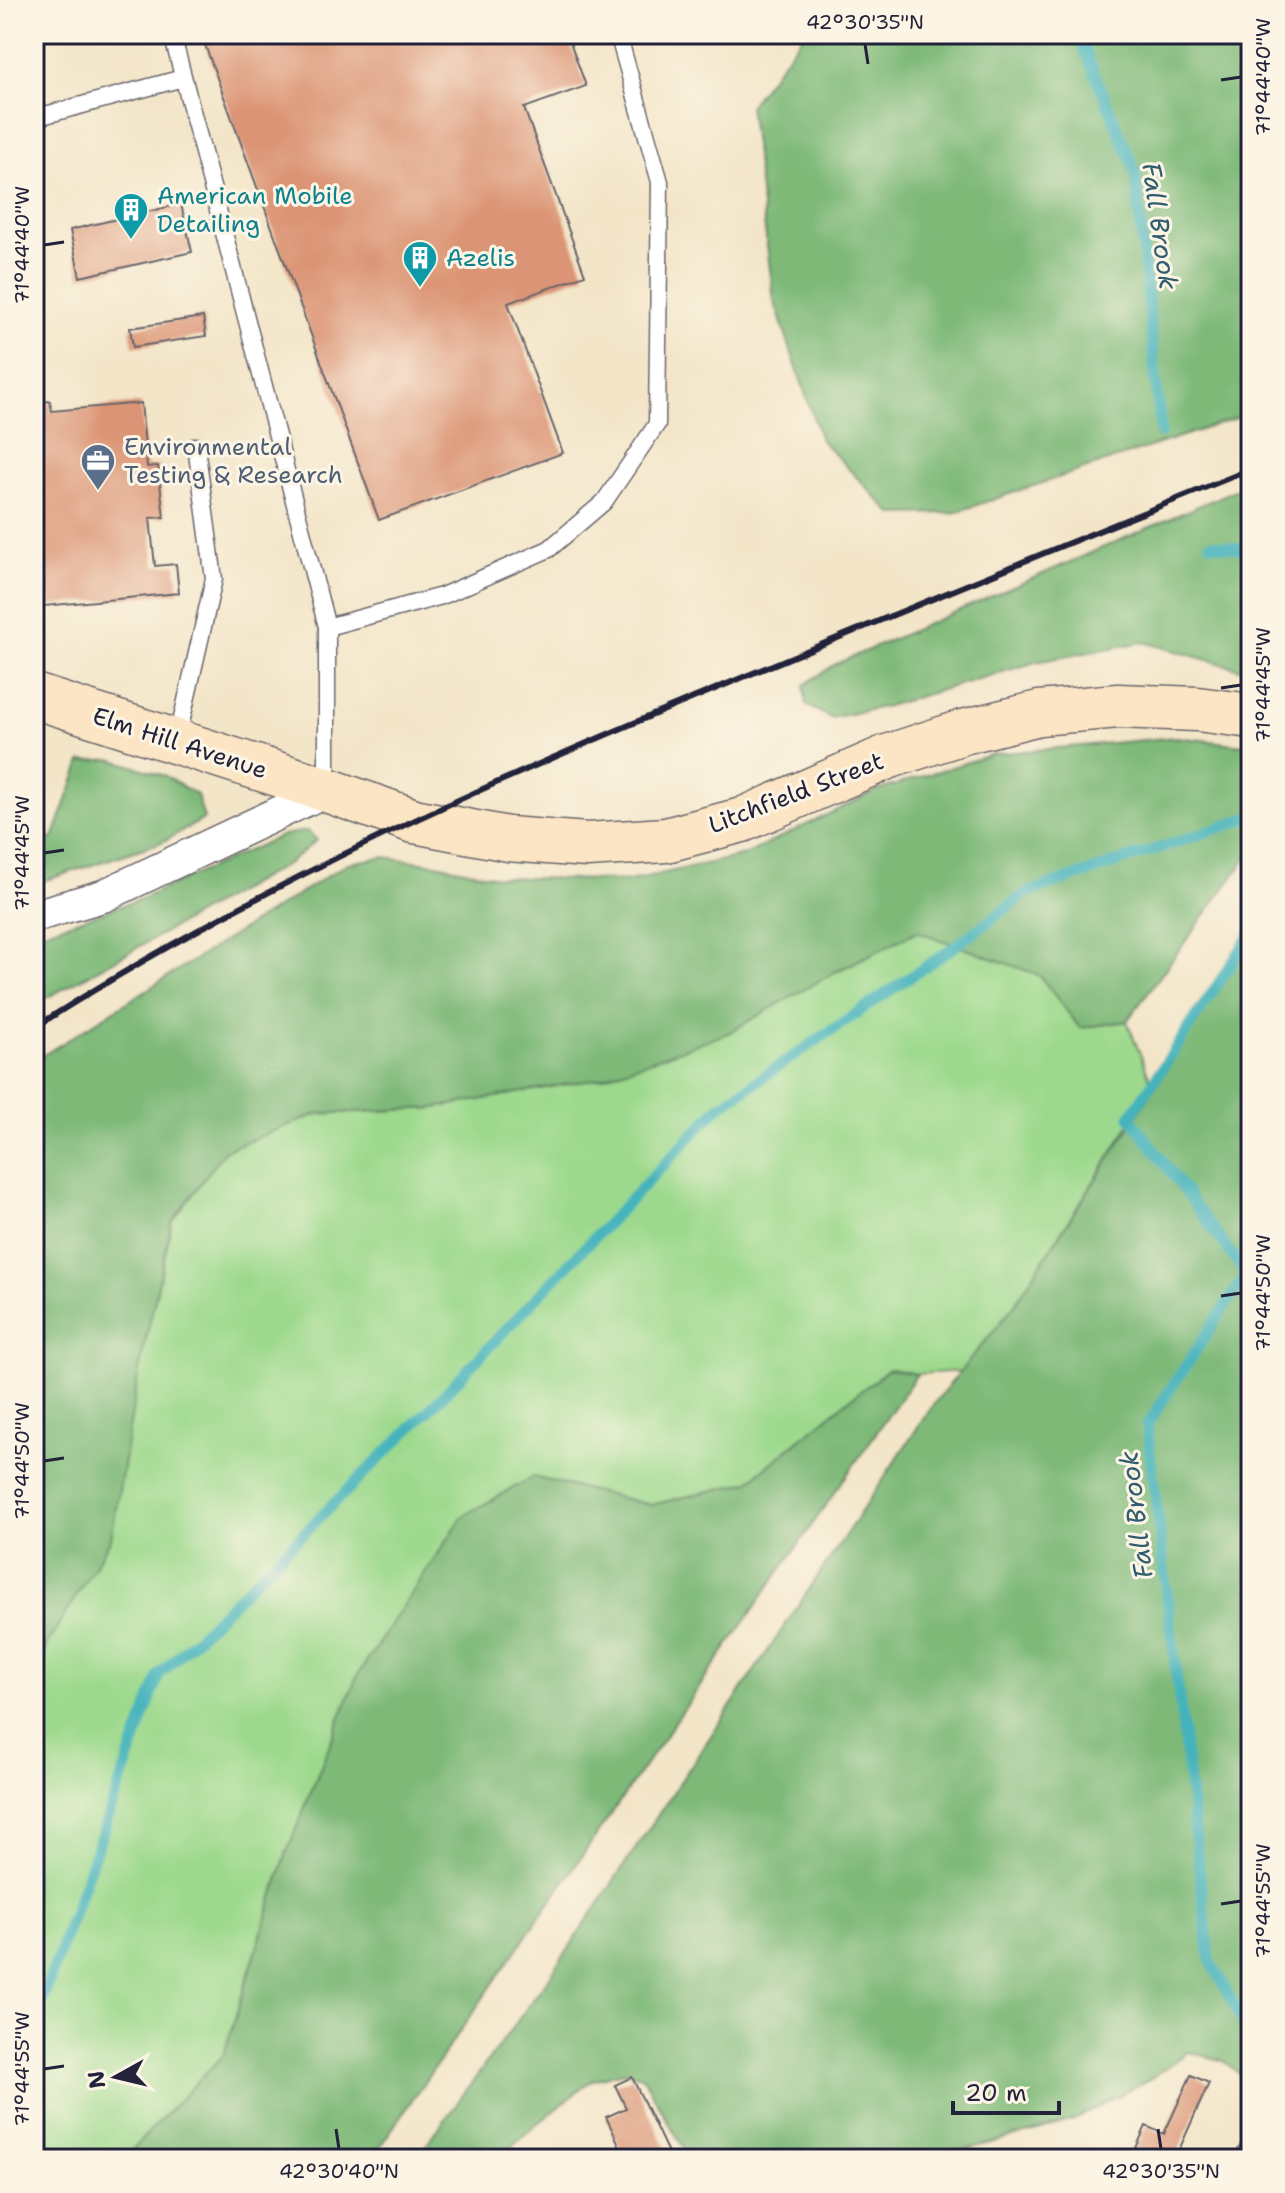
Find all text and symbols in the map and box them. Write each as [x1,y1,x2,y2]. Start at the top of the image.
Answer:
text: 42°30'35"N [806,9,924,35]
text: 71°44'40"W [1250,18,1276,136]
water label: Fall Brook [1134,160,1187,292]
place label: American Mobile Detailing [157,180,353,240]
text: 71°44'40"W [9,186,35,304]
building icon: American Mobile Detailing [112,191,150,241]
building icon: Azelis [401,239,439,289]
place label: Azelis [446,242,515,274]
place label: Environmental Testing & Research [124,431,343,491]
office icon: Environmental Testing & Research [79,442,117,492]
text: 71°44'45"W [1250,627,1276,743]
street label: Elm Hill Avenue [89,700,271,786]
street label: Litchfield Street [704,745,888,841]
text: 71°44'45"W [9,795,35,911]
text: 71°44'50"W [1250,1234,1276,1352]
text: 71°44'50"W [9,1402,35,1520]
water label: Fall Brook [1110,1449,1161,1581]
text: 71°44'55"W [1250,1843,1276,1959]
text: 71°44'55"W [9,2011,35,2127]
north arrow [76,2037,156,2117]
scale bar [953,2065,1059,2115]
text: N [81,2069,112,2090]
text: 20 m [965,2077,1027,2109]
text: 42°30'40"N [279,2158,399,2184]
text: 42°30'35"N [1102,2158,1220,2184]

